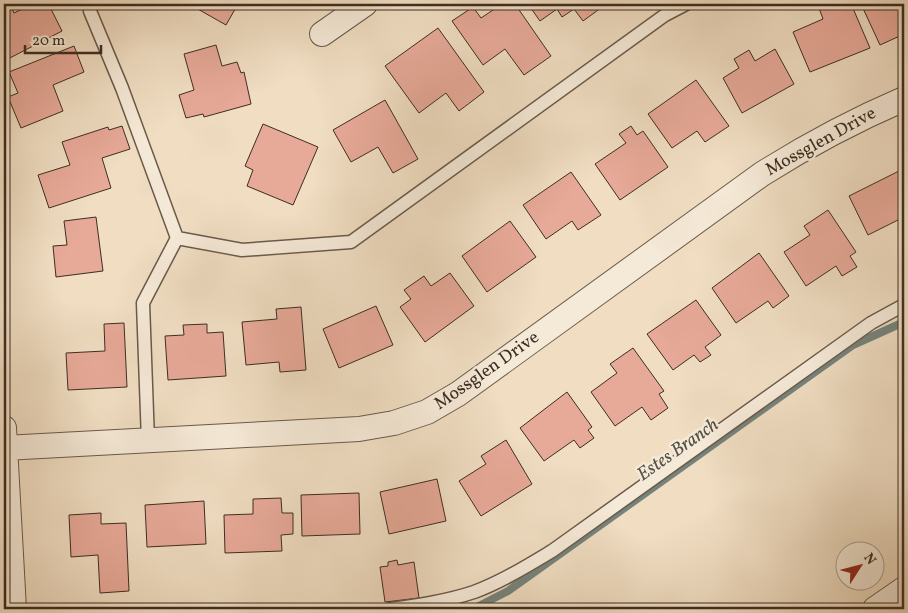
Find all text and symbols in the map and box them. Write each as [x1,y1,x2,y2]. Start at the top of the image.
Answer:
scale bar [25,22,101,54]
text: 20 m [32,31,65,52]
street label: Mossglen Drive [761,101,881,183]
street label: Mossglen Drive [430,326,544,416]
water label: Estes Branch [632,412,724,488]
north arrow [836,540,886,590]
text: N [859,550,880,569]

